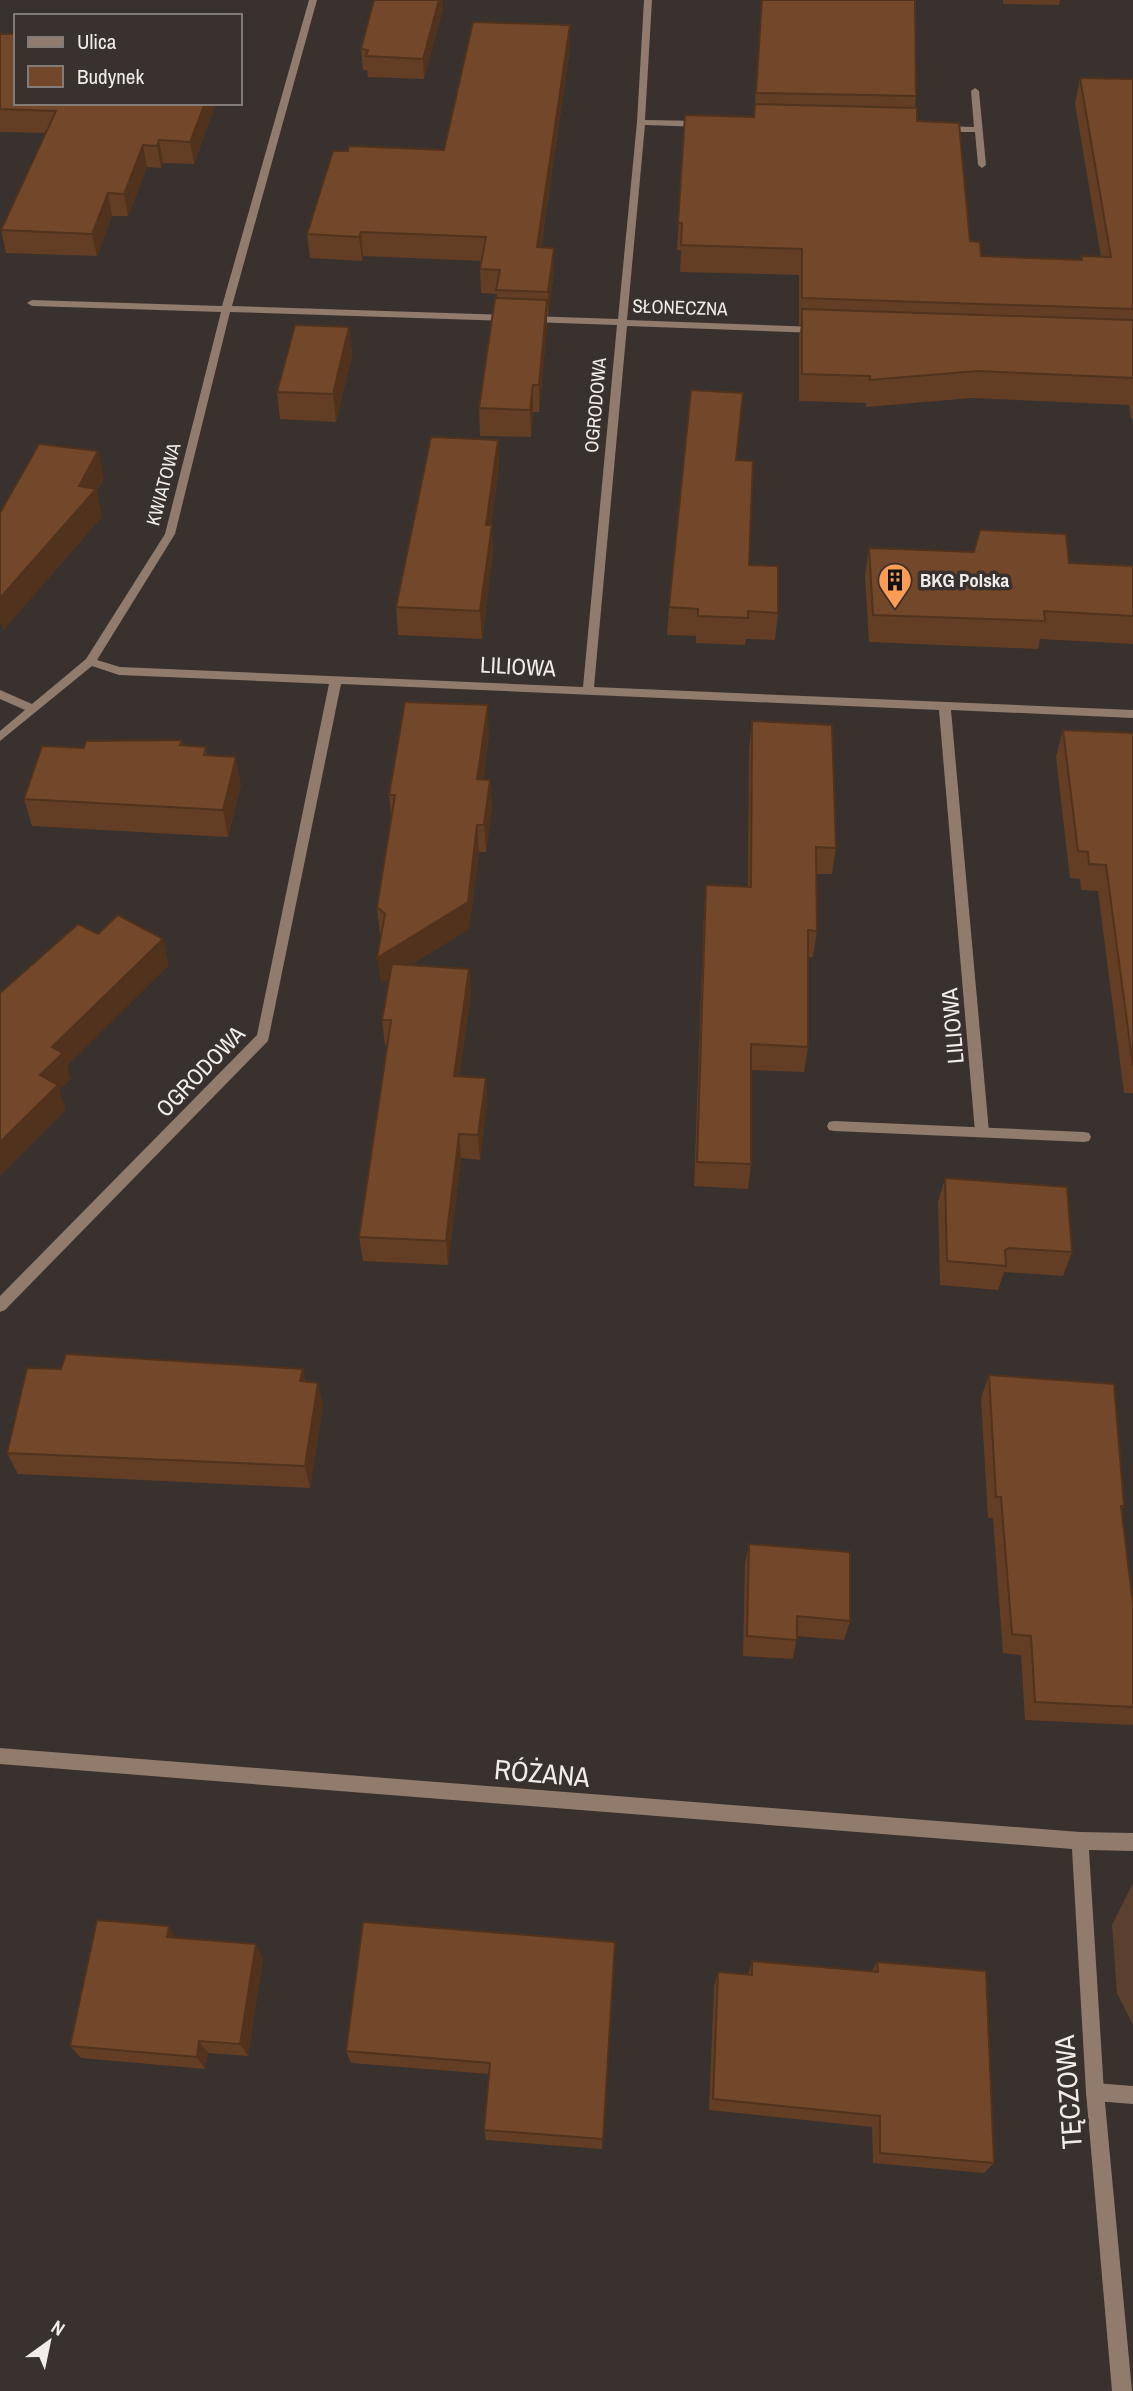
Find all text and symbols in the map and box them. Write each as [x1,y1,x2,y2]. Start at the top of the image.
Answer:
legend [14,14,242,105]
text: Ulica [77,27,117,56]
text: Budynek [77,62,144,91]
street label: SŁONECZNA [632,292,729,322]
street label: OGRODOWA [578,356,612,454]
street label: KWIATOWA [139,439,187,528]
building icon: BKG Polska [876,561,914,610]
place label: BKG Polska [920,567,1010,593]
street label: LILIOWA [479,649,557,683]
street label: LILIOWA [933,986,971,1065]
street label: OGRODOWA [149,1018,252,1123]
street label: RÓŻANA [493,1750,592,1796]
street label: TĘCZOWA [1045,2033,1091,2150]
north arrow [14,2307,84,2377]
text: N [46,2314,70,2342]

